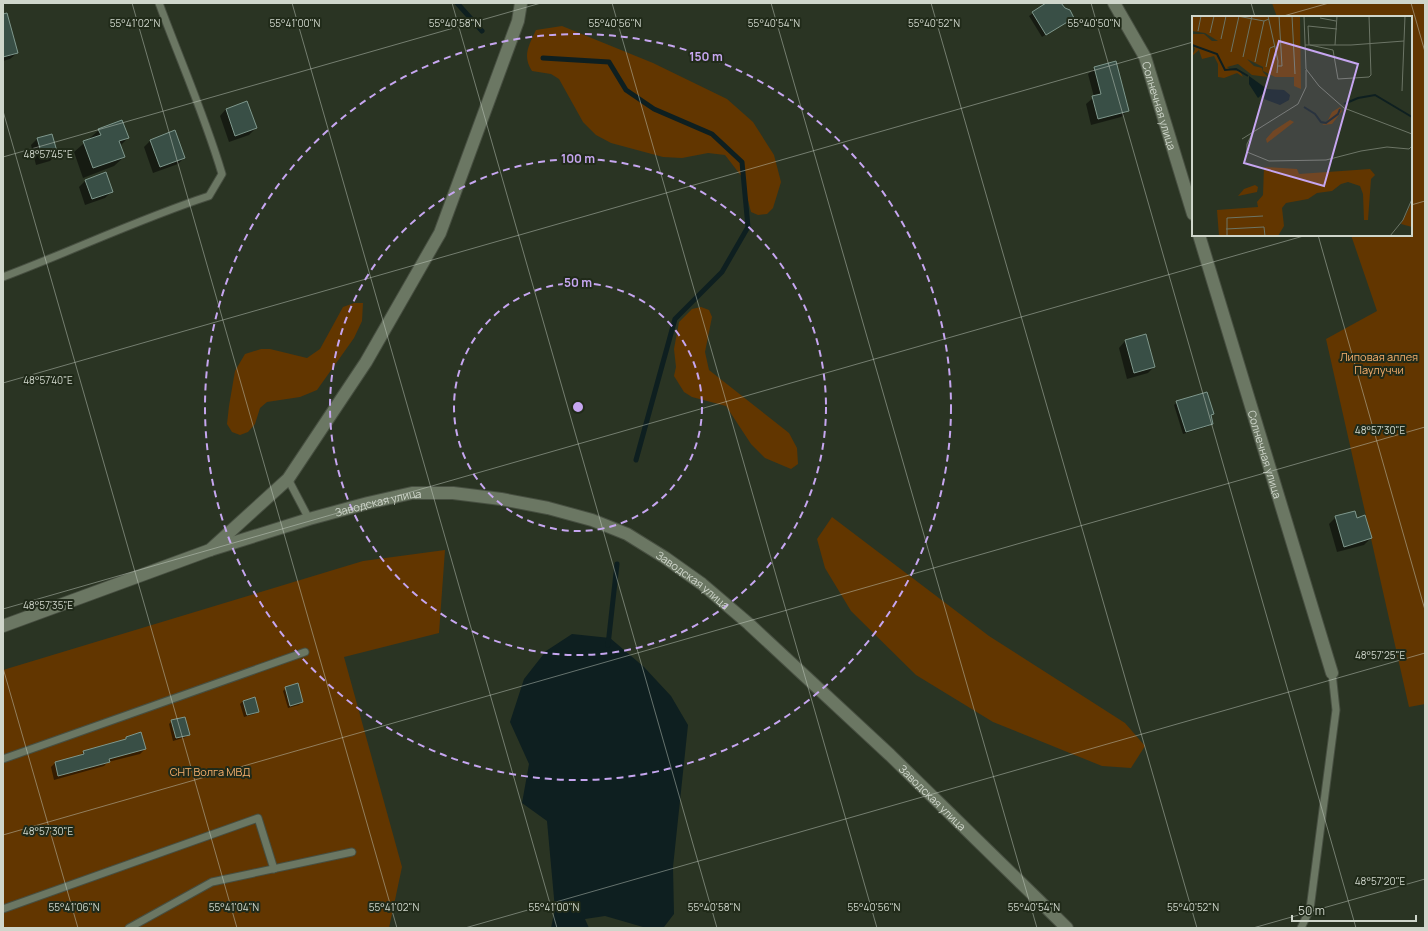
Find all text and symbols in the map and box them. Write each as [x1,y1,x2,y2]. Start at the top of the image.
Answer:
text: 55°41'02"N [110,16,160,30]
text: 55°41'00"N [270,16,321,30]
text: 55°40'58"N [429,16,481,30]
text: 55°40'56"N [589,16,642,30]
text: 55°40'54"N [748,16,800,30]
text: 55°40'52"N [908,16,960,30]
text: 55°40'50"N [1068,16,1121,30]
inset map [1192,16,1412,236]
text: 150 m [689,48,723,65]
street label: Солнечная улица [1139,59,1180,152]
text: 48°57'45"E [23,147,73,161]
text: 100 m [561,150,595,167]
text: 50 m [564,274,592,291]
park label: Липовая аллея Паулуччи [1340,349,1418,377]
text: 48°57'40"E [23,373,73,387]
centre of rings [571,400,585,414]
street label: Солнечная улица [1245,408,1286,500]
text: 48°57'30"E [1355,423,1405,437]
street label: Заводская улица [333,485,421,519]
street label: Заводская улица [654,547,733,612]
text: 48°57'35"E [23,598,73,612]
text: 48°57'25"E [1355,648,1405,662]
street label: Заводская улица [896,761,970,833]
park label: СНТ Волга МВД [170,764,250,779]
text: 48°57'30"E [23,824,73,838]
text: 48°57'20"E [1355,874,1406,888]
scale bar [1292,897,1416,923]
text: 55°41'06"N [48,900,100,914]
text: 55°41'04"N [209,900,259,914]
text: 55°41'02"N [369,900,419,914]
text: 55°41'00"N [529,900,580,914]
text: 55°40'58"N [688,900,740,914]
text: 55°40'56"N [848,900,901,914]
text: 55°40'54"N [1008,900,1060,914]
text: 55°40'52"N [1167,900,1219,914]
text: 50 m [1298,902,1325,919]

